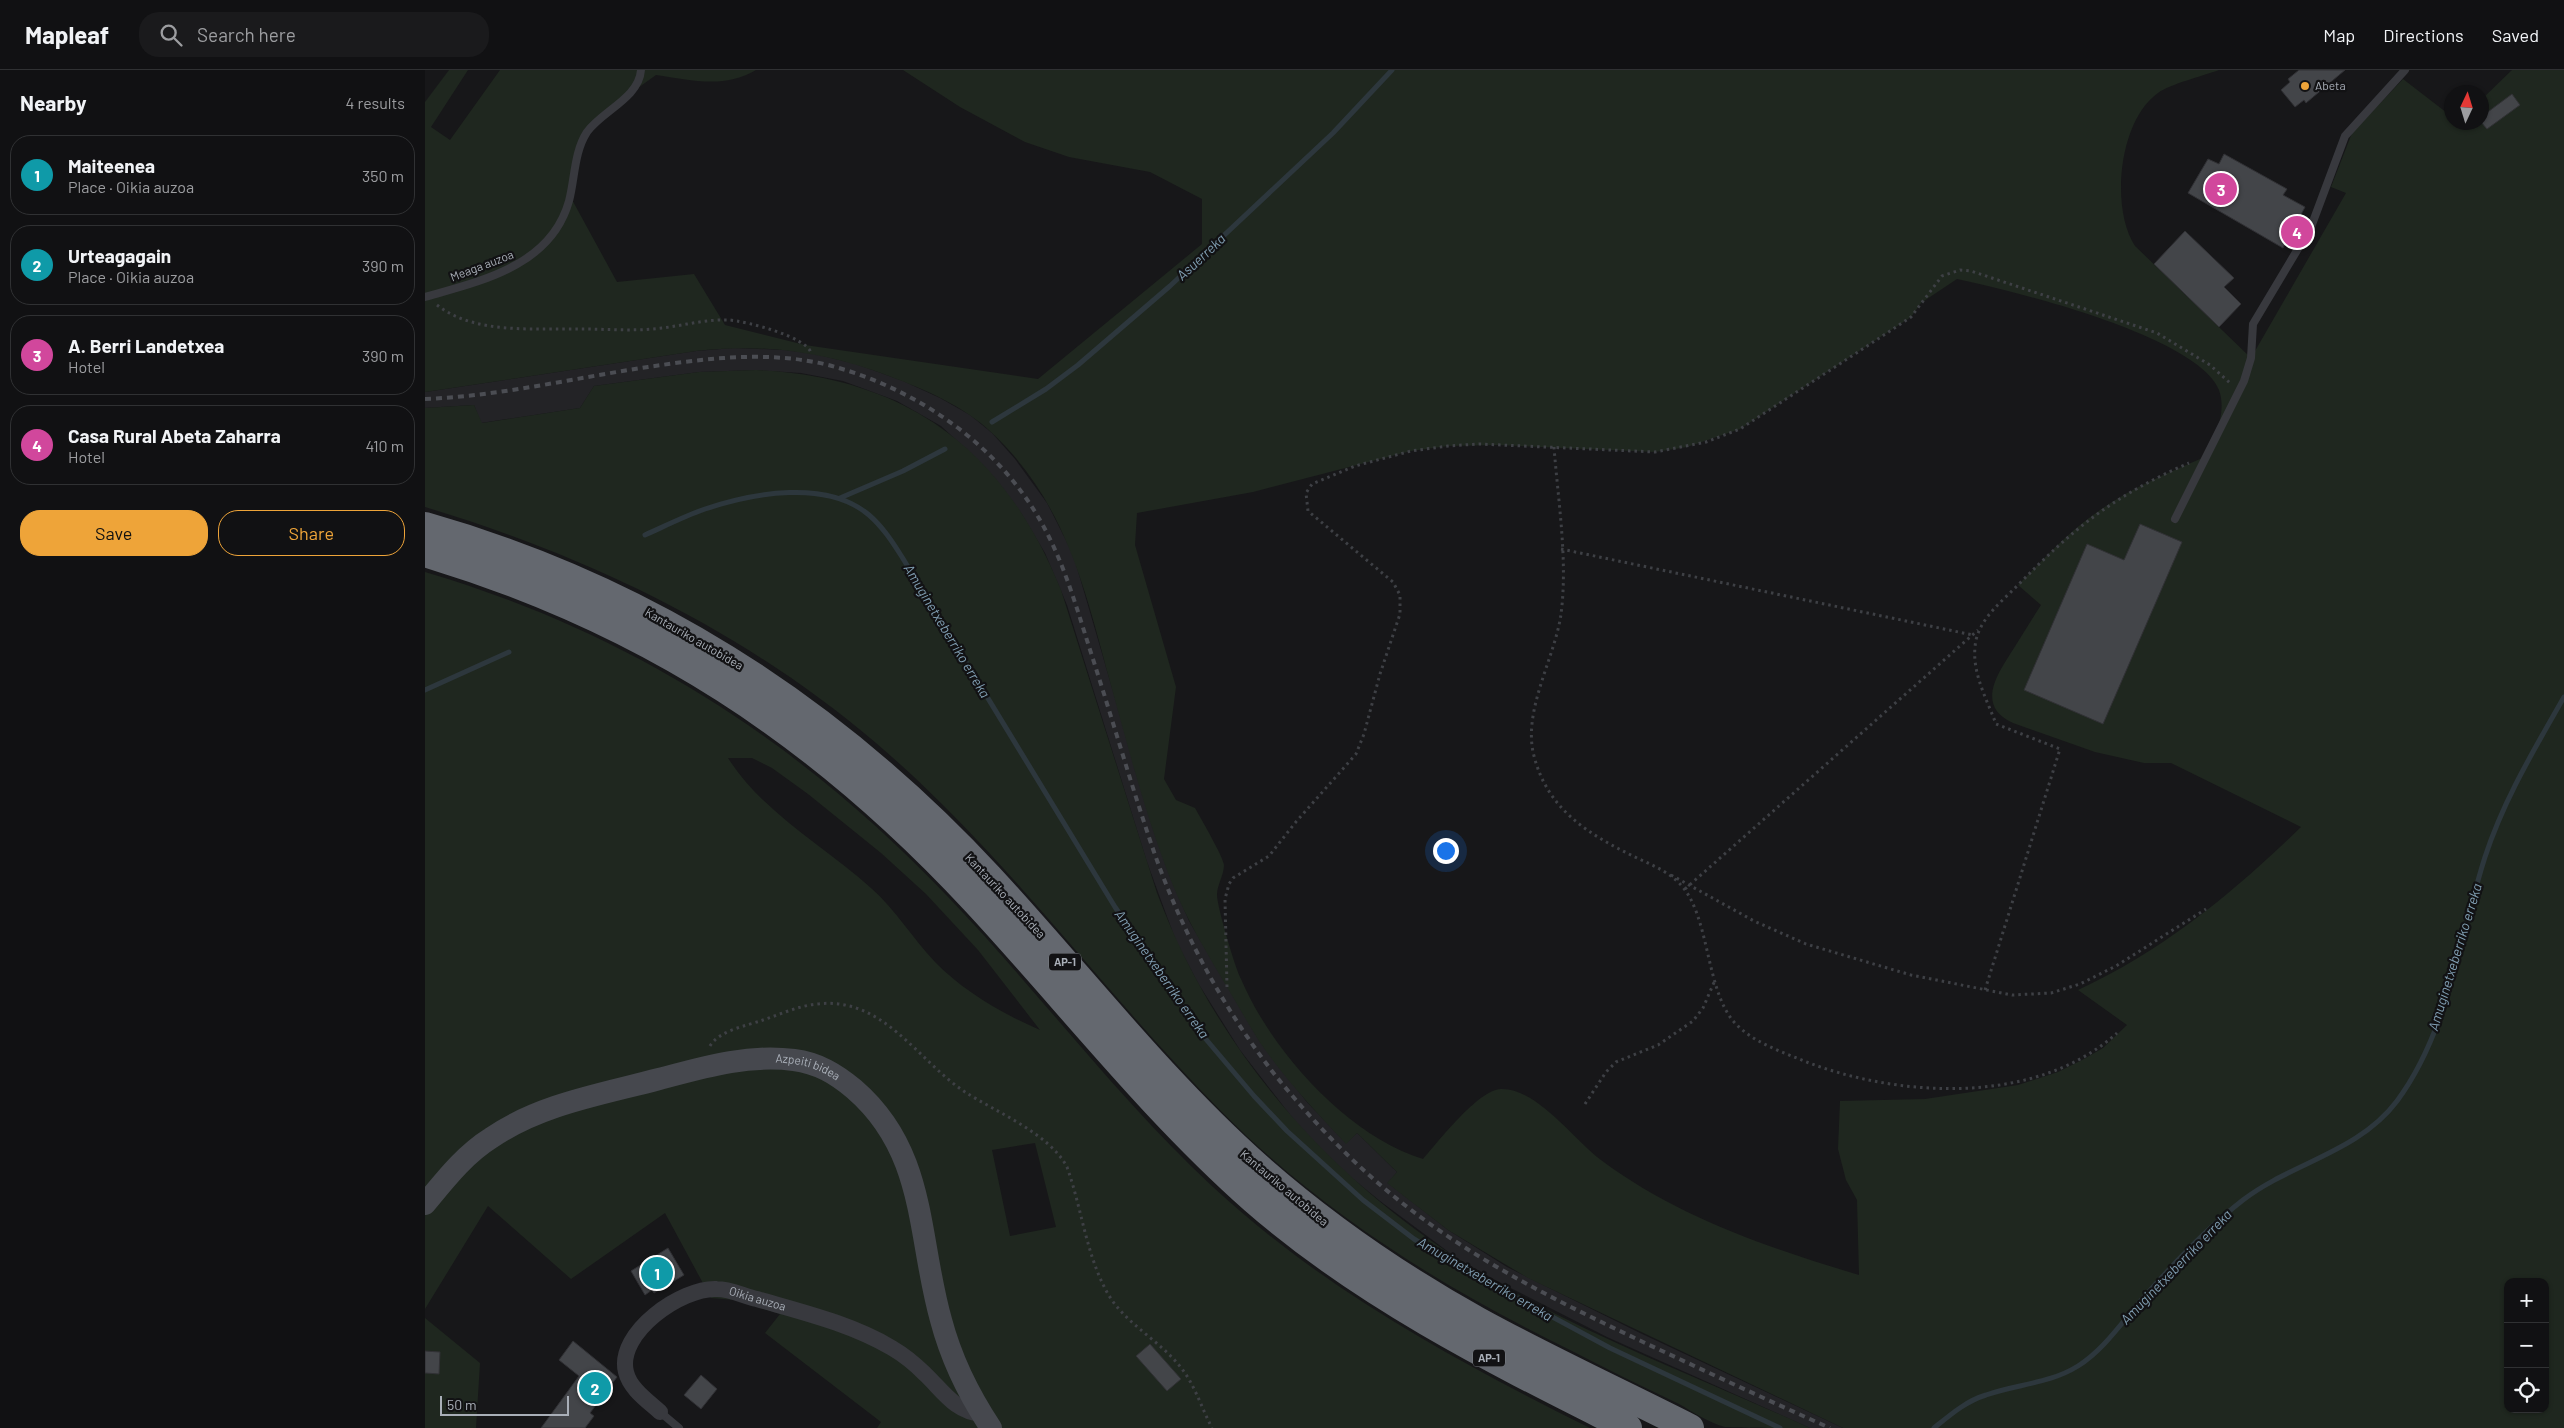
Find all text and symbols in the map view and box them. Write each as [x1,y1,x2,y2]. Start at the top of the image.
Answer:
search box [139,12,489,57]
text: Mapleaf [25,20,109,49]
icon: search [157,21,185,49]
text: Search here [197,23,296,46]
text: Map [2323,24,2355,46]
text: Directions [2383,24,2464,46]
text: Saved [2492,24,2539,46]
place label: Abeta [2315,78,2346,92]
marker: Abeta [2299,80,2311,92]
north arrow [2444,85,2489,130]
text: Nearby [20,90,86,115]
text: 4 results [345,93,405,112]
text: Maiteenea [68,154,155,177]
text: 1 [34,166,40,185]
text: 350 m [362,166,404,185]
pin: 3 [2205,170,2237,208]
text: Place · Oikia auzoa [68,177,194,196]
pin: 4 [2281,213,2313,251]
water label: Asuerreka [1173,230,1229,283]
text: Urteagagain [68,244,171,267]
street label: Meaga auzoa [448,247,515,284]
text: 2 [33,256,41,275]
text: 390 m [362,256,404,275]
text: Place · Oikia auzoa [68,267,194,286]
text: A. Berri Landetxea [68,334,224,357]
text: 3 [33,346,41,365]
text: 390 m [362,346,404,365]
text: Hotel [68,357,105,376]
text: Casa Rural Abeta Zaharra [68,424,281,447]
text: 4 [32,436,42,455]
text: 410 m [366,436,404,455]
text: Hotel [68,447,105,466]
button: Save [20,510,208,556]
button: Share [218,510,405,556]
water label: Amuginetxeberriko erreka [901,561,994,701]
street label: Kantauriko autobidea [643,604,746,672]
your location [1433,838,1459,864]
street label: Kantauriko autobidea [963,850,1049,941]
water label: Amuginetxeberriko erreka [2424,881,2485,1033]
water label: Amuginetxeberriko erreka [1112,906,1213,1041]
road number: AP-1 [1049,954,1081,970]
street label: Azpeiti bidea [775,1051,843,1082]
street label: Kantauriko autobidea [1238,1146,1332,1228]
water label: Amuginetxeberriko erreka [2116,1206,2235,1328]
water label: Amuginetxeberriko erreka [1415,1233,1556,1324]
pin: 1 [641,1254,673,1292]
map controls [2504,1278,2549,1413]
button: + [2504,1278,2549,1323]
street label: Oikia auzoa [728,1283,788,1313]
button: − [2504,1323,2549,1368]
road number: AP-1 [1473,1350,1505,1366]
button: locate [2504,1368,2549,1413]
pin: 2 [579,1369,611,1407]
scale bar [440,1393,569,1416]
text: 50 m [447,1396,476,1413]

